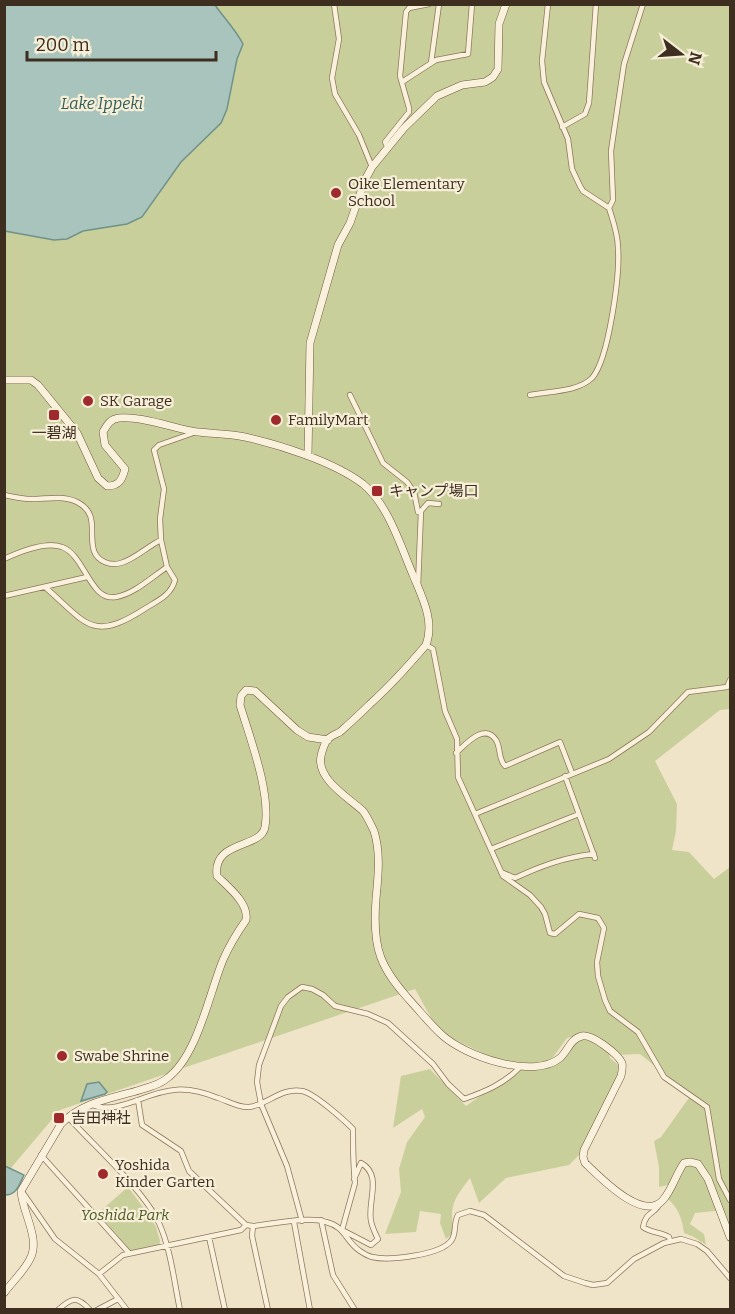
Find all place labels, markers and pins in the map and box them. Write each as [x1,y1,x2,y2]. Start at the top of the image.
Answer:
place label: Oike Elementary School [348,175,465,210]
marker: Oike Elementary School [329,186,343,200]
place label: SK Garage [100,392,172,410]
marker: SK Garage [81,394,95,408]
marker: 一碧湖 [47,408,61,422]
place label: FamilyMart [288,411,369,429]
marker: FamilyMart [269,413,283,427]
place label: 一碧湖 [31,424,77,442]
place label: キャンプ場口 [389,482,479,500]
marker: キャンプ場口 [370,484,384,498]
place label: Swabe Shrine [74,1047,169,1065]
marker: Swabe Shrine [55,1049,69,1063]
place label: 吉田神社 [71,1109,131,1127]
marker: 吉田神社 [52,1111,66,1125]
place label: Yoshida Kinder Garten [115,1156,215,1191]
marker: Yoshida Kinder Garten [96,1167,110,1181]

